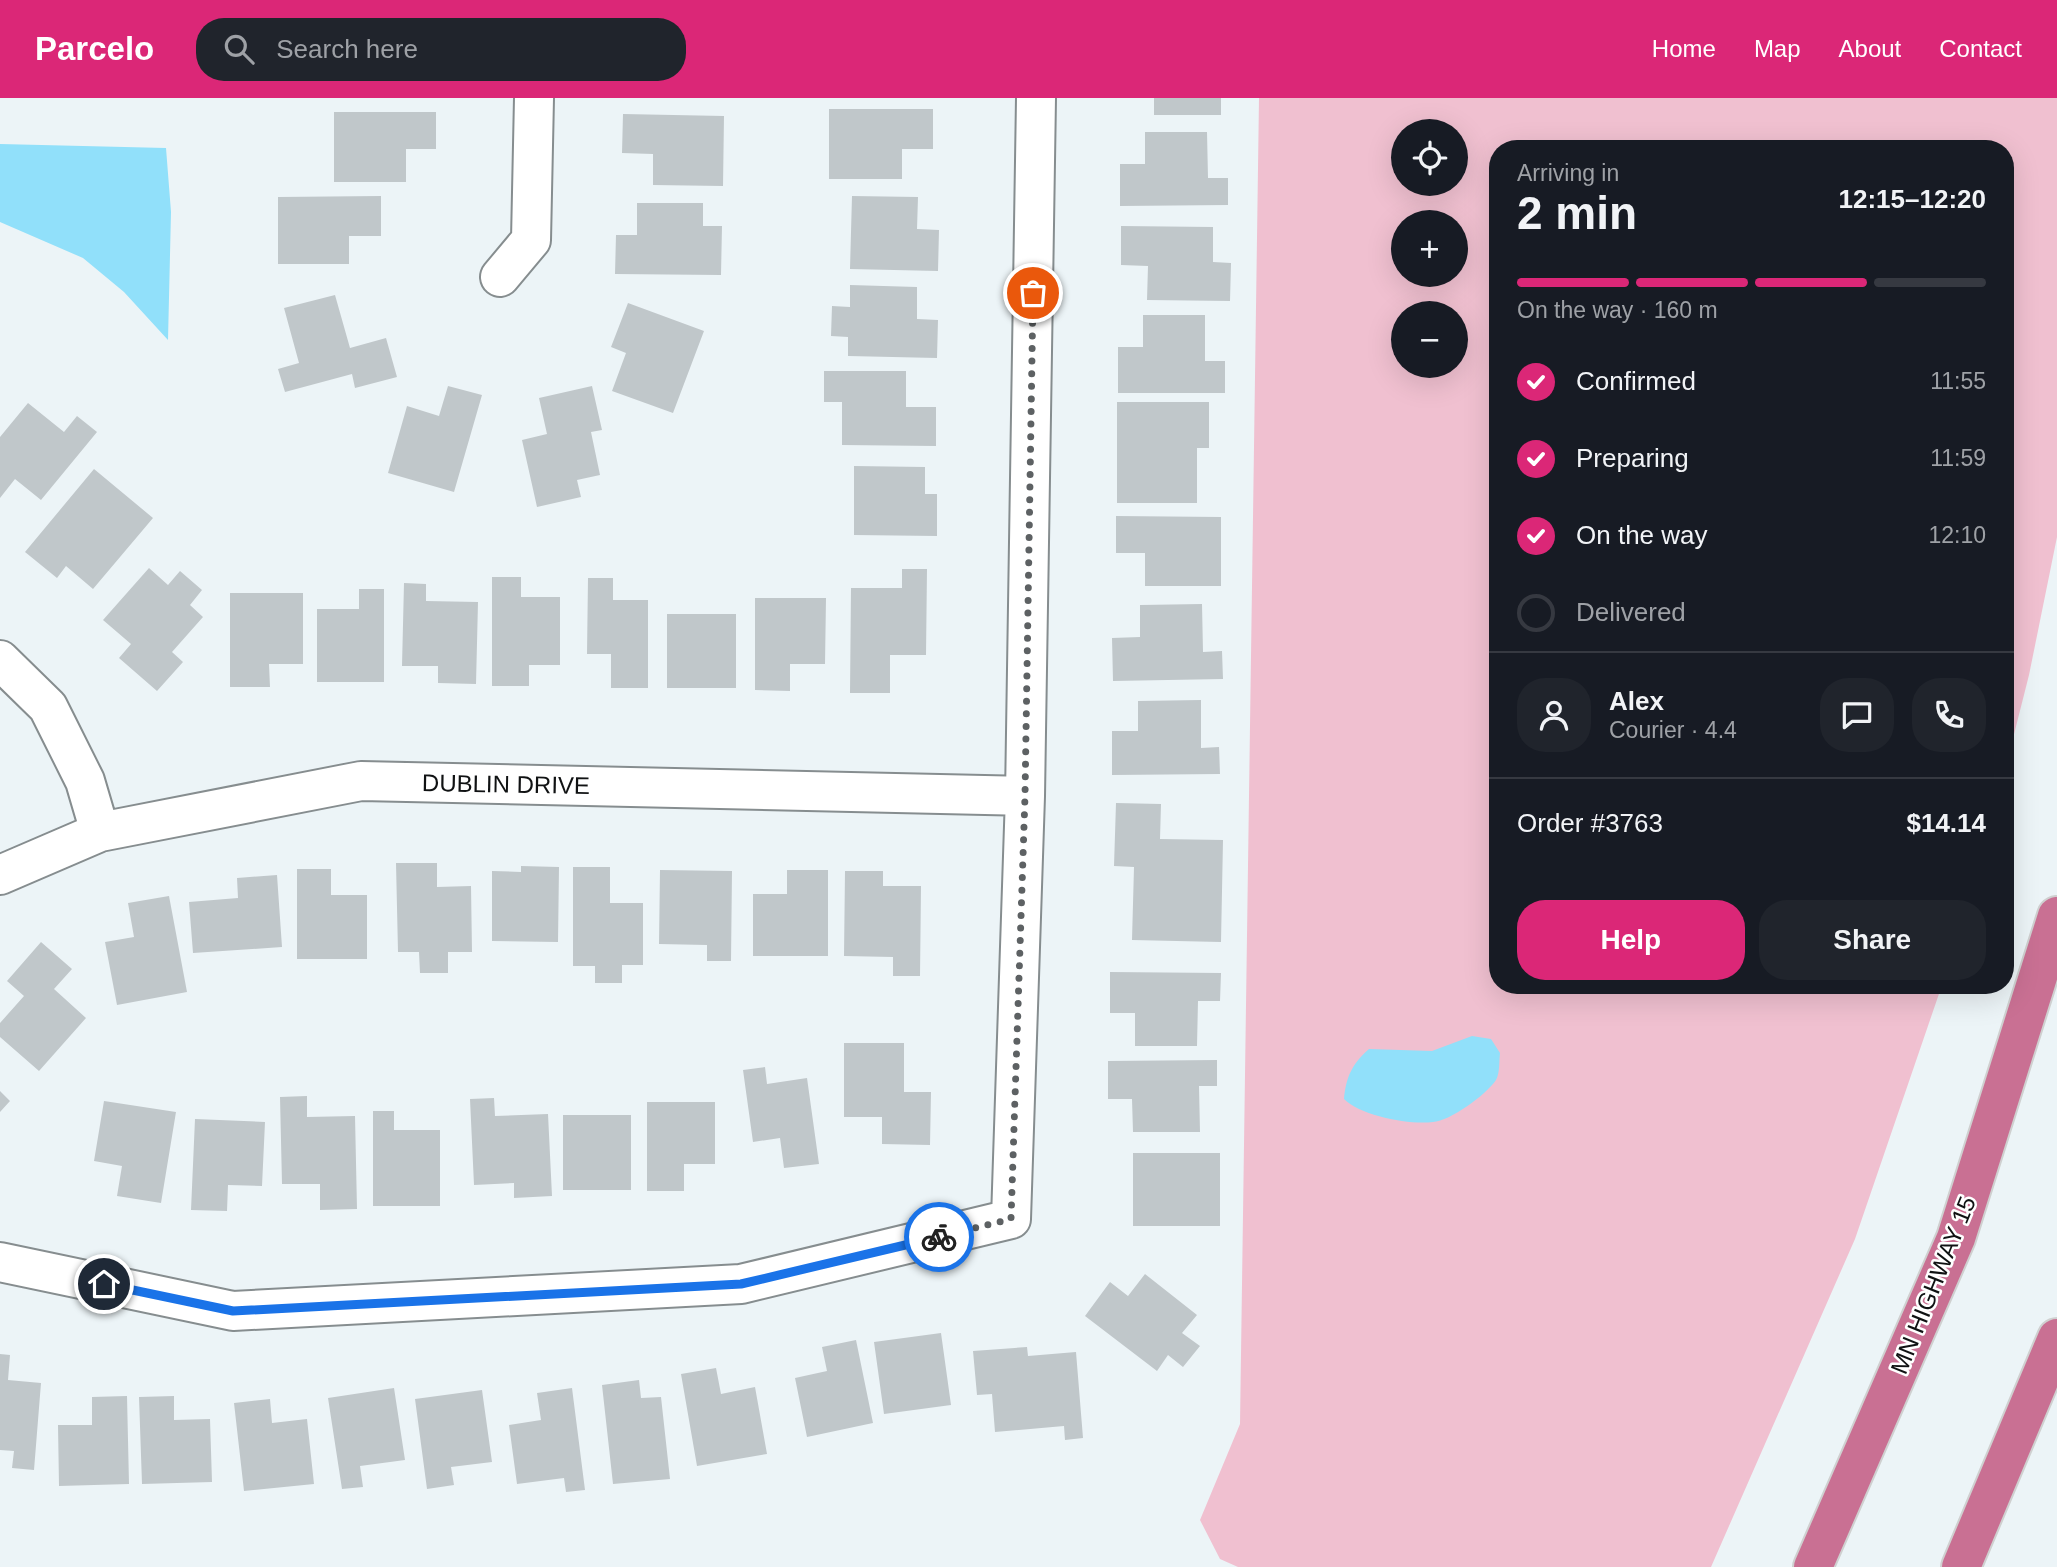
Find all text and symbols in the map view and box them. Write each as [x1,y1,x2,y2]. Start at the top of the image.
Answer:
search box [196,18,686,81]
text: Parcelo [35,30,154,67]
icon: search [220,30,258,68]
text: Search here [276,34,418,64]
text: Home [1652,35,1716,62]
text: Map [1754,35,1801,62]
text: About [1839,35,1901,62]
text: Contact [1939,35,2022,62]
map controls [1391,119,1468,378]
button: locate [1391,119,1468,196]
text: Arriving in [1517,160,1619,186]
text: 12:15–12:20 [1839,184,1986,214]
text: 2 min [1517,187,1637,239]
button: + [1391,210,1468,287]
pin [1003,263,1063,323]
icon: bag [1014,274,1052,312]
text: On the way · 160 m [1517,297,1718,323]
button: − [1391,301,1468,378]
icon: check [1517,363,1555,401]
text: Confirmed [1576,366,1696,396]
text: 11:55 [1930,368,1986,394]
icon: check [1517,440,1555,478]
text: Preparing [1576,443,1689,473]
text: 11:59 [1930,445,1986,471]
icon: check [1517,517,1555,555]
text: On the way [1576,520,1708,550]
text: 12:10 [1928,522,1986,548]
text: Delivered [1576,597,1686,627]
button: person [1517,678,1591,752]
button: chat [1820,678,1894,752]
button: phone [1912,678,1986,752]
text: Alex [1609,686,1664,716]
text: Courier · 4.4 [1609,717,1737,743]
street label: DUBLIN DRIVE [422,769,590,799]
text: Order #3763 [1517,808,1663,838]
text: $14.14 [1906,808,1986,838]
button: Help [1517,900,1745,980]
button: Share [1759,900,1986,980]
street label: MN HIGHWAY 15 [1885,1192,1981,1378]
courier [904,1202,974,1272]
icon: bike [920,1218,958,1256]
pin [74,1254,134,1314]
icon: home [85,1265,123,1303]

